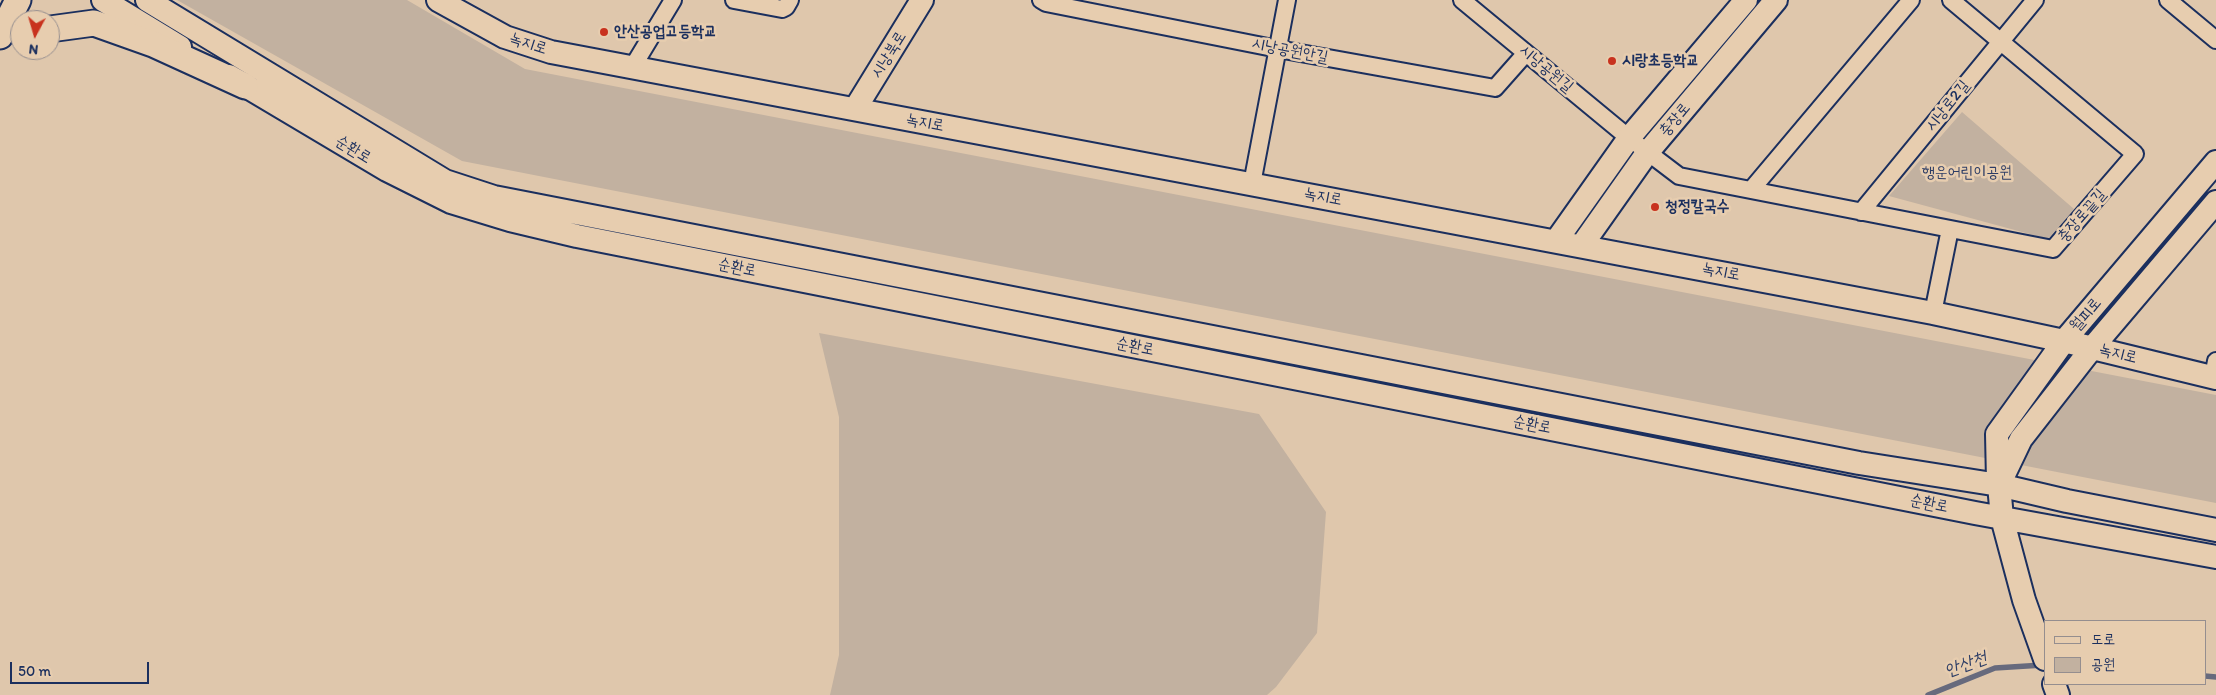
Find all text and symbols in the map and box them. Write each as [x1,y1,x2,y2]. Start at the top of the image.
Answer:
north arrow [10,10,60,60]
place label: 안산공업고등학교 [614,22,717,42]
marker: 안산공업고등학교 [598,26,610,38]
street label: 시낭북로 [867,28,911,82]
street label: 녹지로 [507,29,549,59]
street label: 시낭공원안길 [1250,34,1330,68]
text: N [28,40,39,58]
street label: 시낭공원길 [1515,41,1577,97]
place label: 시랑초등학교 [1622,51,1699,71]
marker: 시랑초등학교 [1606,55,1618,67]
street label: 시낭로2길 [1922,77,1974,135]
street label: 충장로 [1655,99,1695,141]
street label: 녹지로 [904,110,946,136]
street label: 순환로 [332,132,374,168]
park label: 행운어린이공원 [1922,163,2012,183]
street label: 녹지로 [1302,184,1344,210]
street label: 충장로끝길 [2054,185,2110,247]
place label: 청정칼국수 [1665,197,1729,217]
marker: 청정칼국수 [1649,201,1661,213]
street label: 순환로 [716,255,758,281]
street label: 녹지로 [1700,259,1742,285]
street label: 월피로 [2066,294,2106,336]
street label: 순환로 [1114,334,1156,360]
street label: 녹지로 [2097,340,2139,368]
street label: 순환로 [1511,412,1553,438]
street label: 순환로 [1908,491,1950,517]
legend [2044,620,2206,685]
text: 도로 [2091,630,2115,648]
water label: 안산천 [1942,647,1990,683]
scale bar [12,652,151,684]
text: 공원 [2091,655,2115,673]
text: 50 m [18,662,51,680]

